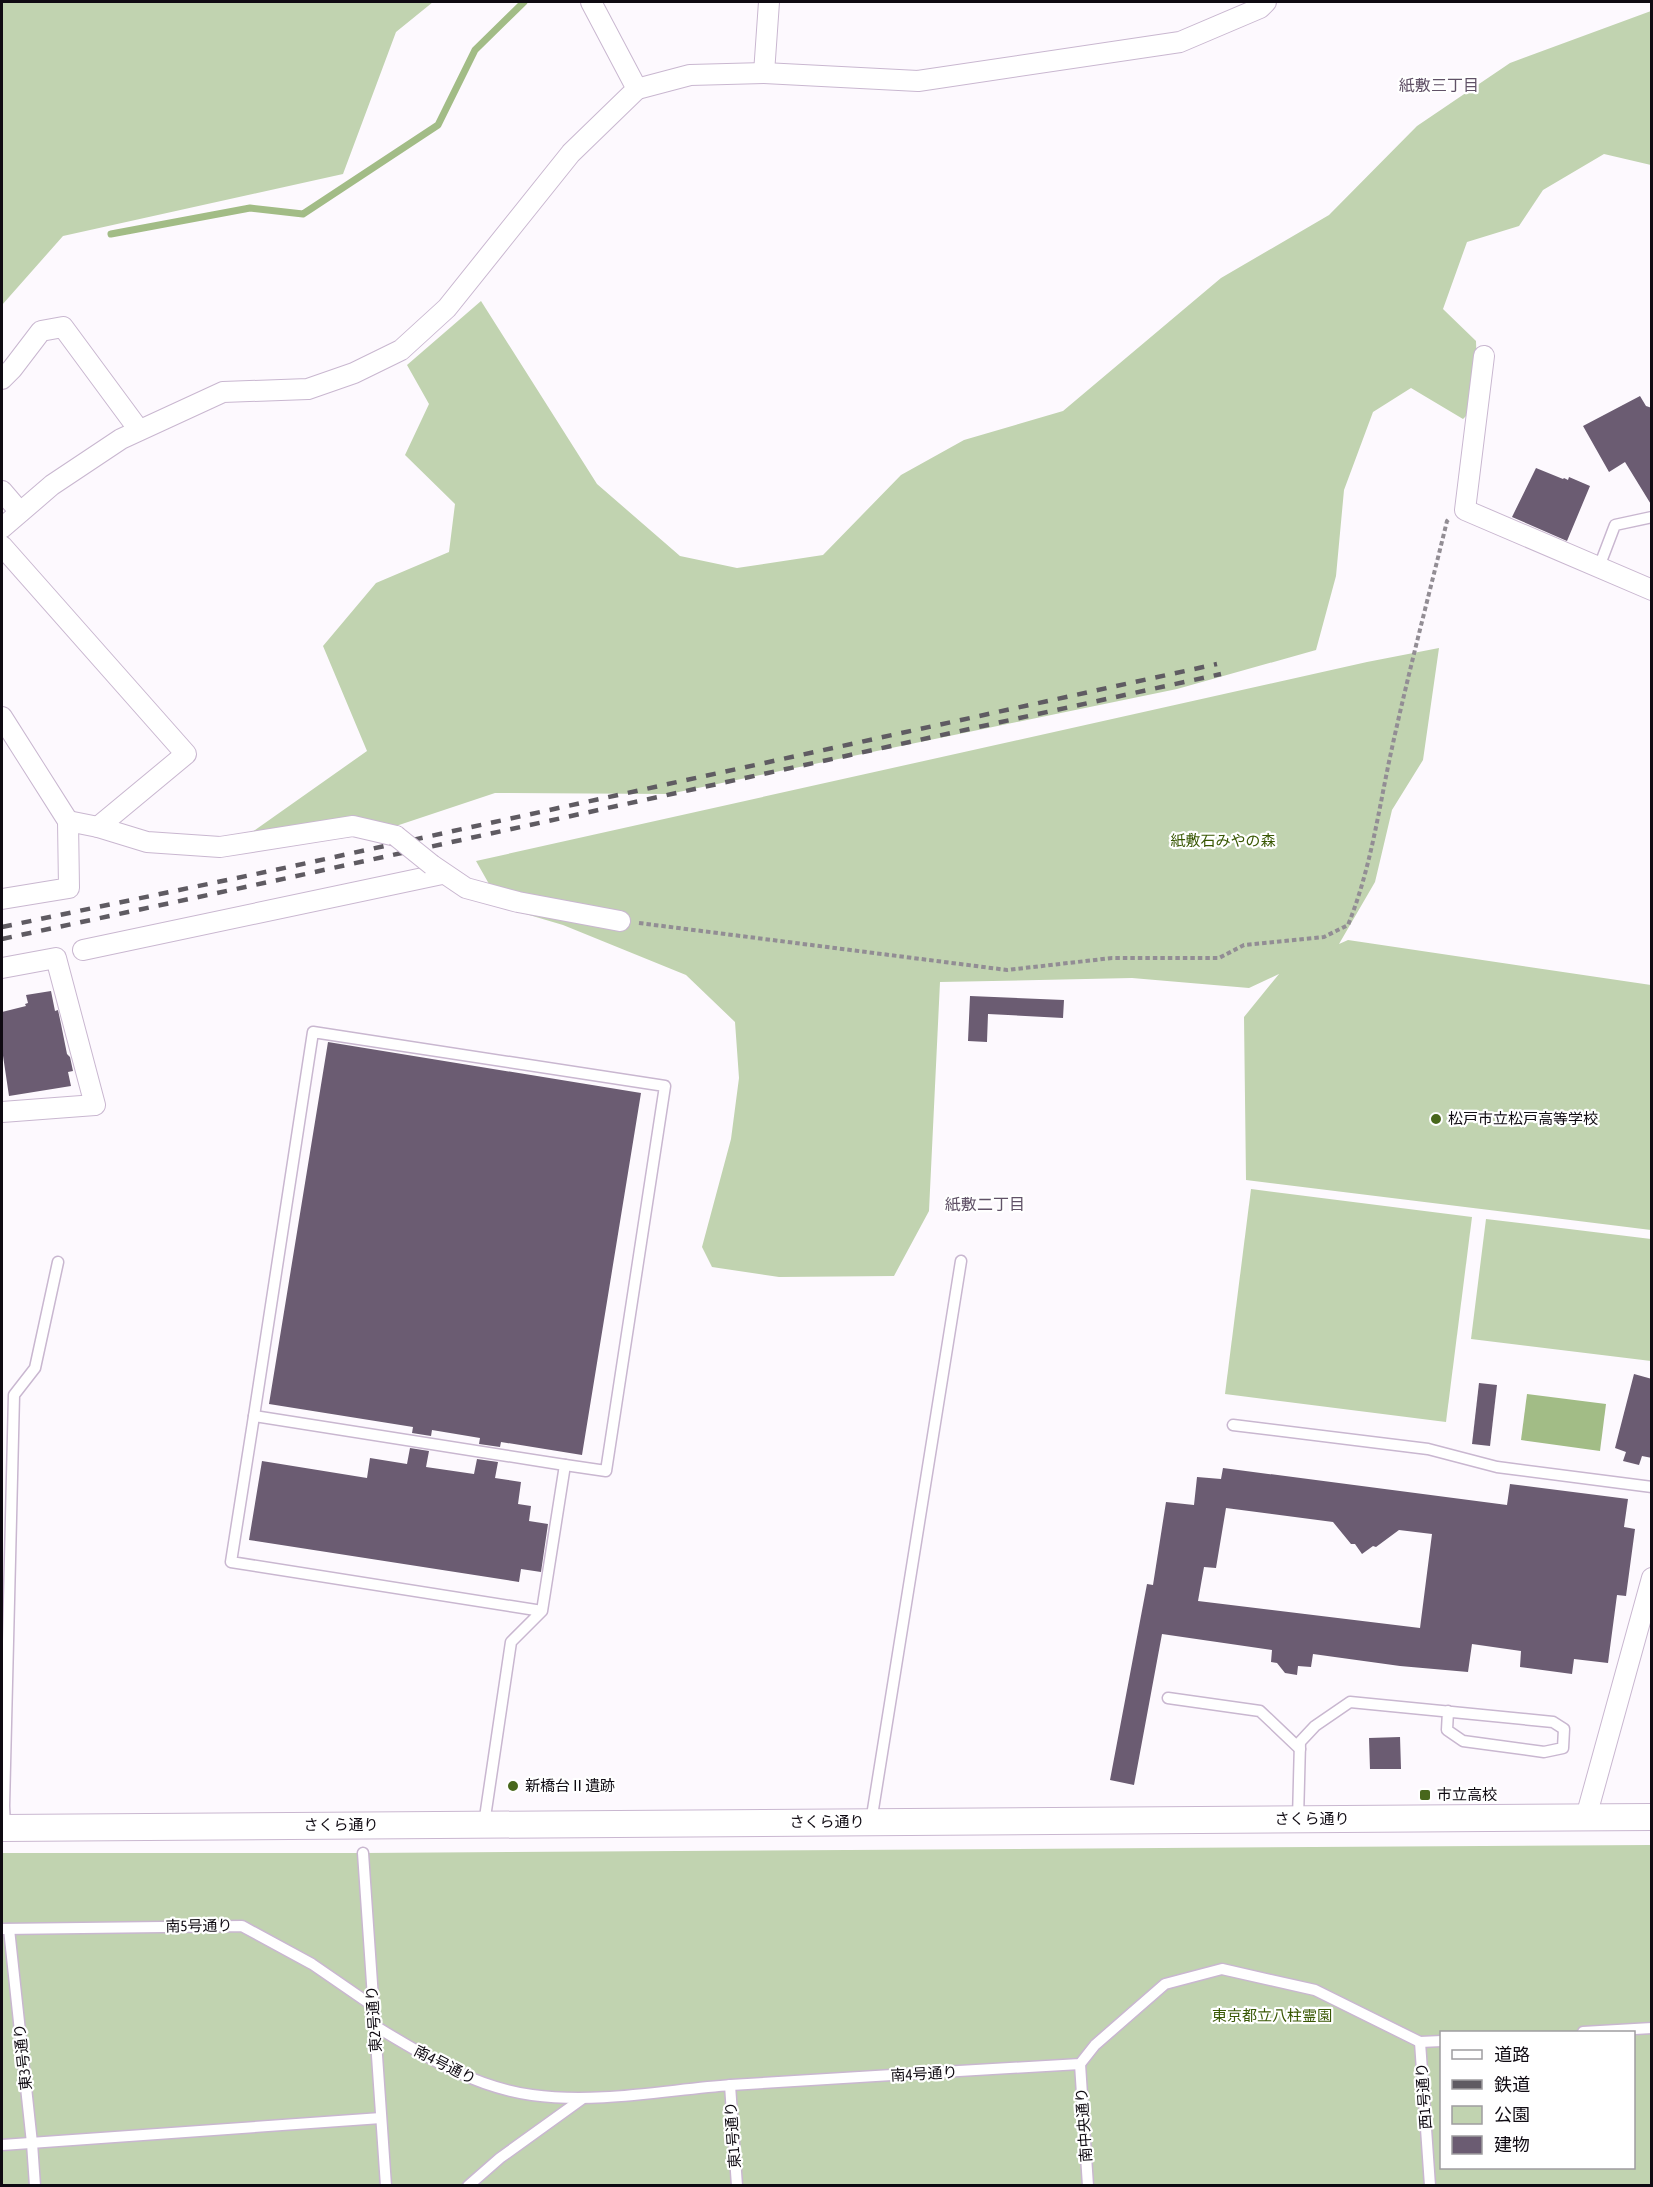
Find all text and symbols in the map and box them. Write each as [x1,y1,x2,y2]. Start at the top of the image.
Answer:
district label: 紙敷三丁目 [1399,76,1479,94]
park label: 紙敷石みやの森 [1170,832,1276,849]
place label: 松戸市立松戸高等学校 [1448,1110,1598,1127]
marker: 松戸市立松戸高等学校 [1429,1112,1443,1126]
district label: 紙敷二丁目 [945,1195,1025,1213]
place label: 新橋台Ⅱ遺跡 [525,1777,615,1794]
marker: 新橋台Ⅱ遺跡 [506,1779,520,1793]
place label: 市立高校 [1437,1786,1497,1803]
marker: 市立高校 [1418,1788,1432,1802]
street label: さくら通り [1274,1810,1350,1827]
street label: さくら通り [789,1813,865,1830]
street label: さくら通り [303,1816,379,1833]
street label: 南5号通り [165,1916,233,1935]
street label: 東2号通り [363,1985,384,2053]
park label: 東京都立八柱霊園 [1212,2007,1332,2024]
street label: 東3号通り [11,2023,34,2091]
legend [1440,2031,1635,2169]
street label: 南4号通り [411,2042,479,2087]
text: 道路 [1494,2044,1530,2065]
street label: 西1号通り [1413,2062,1434,2130]
street label: 南4号通り [890,2063,958,2084]
text: 鉄道 [1494,2074,1530,2095]
street label: 南中央通り [1072,2087,1095,2163]
street label: 東1号通り [722,2101,743,2169]
text: 公園 [1494,2104,1530,2125]
text: 建物 [1494,2134,1530,2155]

